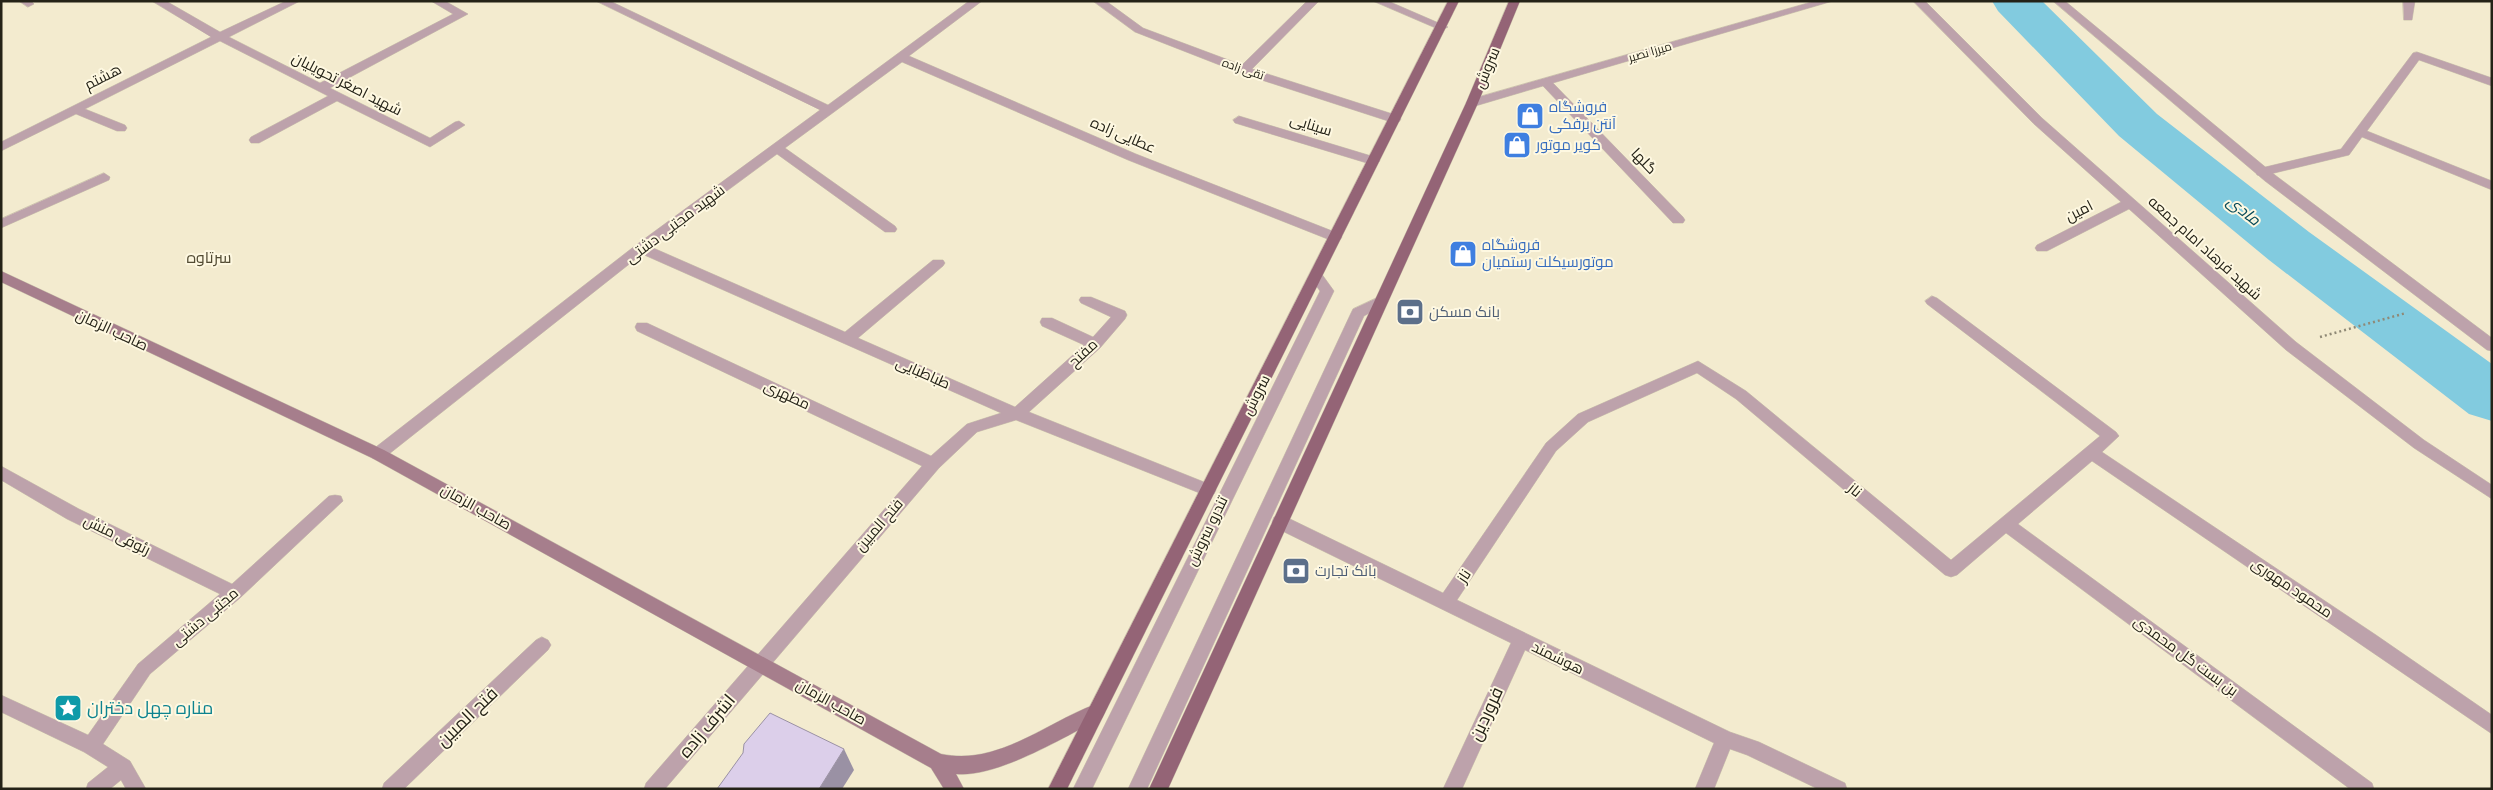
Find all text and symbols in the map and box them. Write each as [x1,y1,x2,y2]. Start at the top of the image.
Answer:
street label: میرزا نصیر [1625,38,1674,66]
street label: سروش [1468,44,1505,92]
street label: شهید اصغر تحویلیان [288,47,406,120]
street label: تقی زاده [1220,54,1267,84]
street label: هشتم [81,58,125,95]
place label: فروشگاه آنتن برفکی [1549,96,1616,134]
shop icon: فروشگاه آنتن برفکی [1515,101,1545,131]
street label: سینایی [1288,108,1335,141]
street label: عطایی زاده [1087,111,1159,158]
shop icon: کویر موتور [1502,130,1532,160]
place label: کویر موتور [1535,134,1601,155]
street label: گلها [1627,143,1662,178]
street label: شهید مجتبی دشتی [621,179,729,268]
water label: مادی [2223,190,2266,231]
street label: شهید فرهاد امام جمعه [2144,191,2267,304]
street label: امین [2061,195,2096,226]
place label: فروشگاه موتورسیکلت رستمیان [1482,234,1614,272]
shop icon: فروشگاه موتورسیکلت رستمیان [1448,239,1478,269]
district label: سرتاوه [187,246,231,268]
bank icon: بانک مسکن [1395,297,1425,327]
place label: بانک مسکن [1429,301,1500,322]
street label: صاحب الزمان [73,304,152,355]
street label: مفتح [1063,334,1103,372]
street label: طباطبایی [893,351,954,394]
street label: سروش [1236,371,1275,419]
street label: مطهری [761,375,814,414]
street label: ناز [1843,477,1867,502]
street label: صاحب الزمان [437,479,515,535]
street label: تندرو سروش [1181,492,1232,569]
street label: فتح المبین [850,494,908,556]
street label: رئوفی منش [80,509,154,560]
street label: محمود مهوری [2248,553,2337,622]
bank icon: بانک تجارت [1281,556,1311,586]
place label: بانک تجارت [1315,560,1376,581]
street label: ناز [1451,565,1476,588]
street label: مجتبی دشتی [167,582,243,651]
street label: بن بست گل محمدی [2130,610,2243,701]
street label: هوشمند [1529,636,1588,679]
street label: صاحب الزمان [792,674,870,730]
street label: فتح المبین [430,681,503,752]
street label: فروردین [1462,683,1509,745]
street label: اشرف زاده [673,688,741,763]
place icon: مناره چهل دختران [53,693,83,723]
place label: مناره چهل دختران [87,695,213,720]

